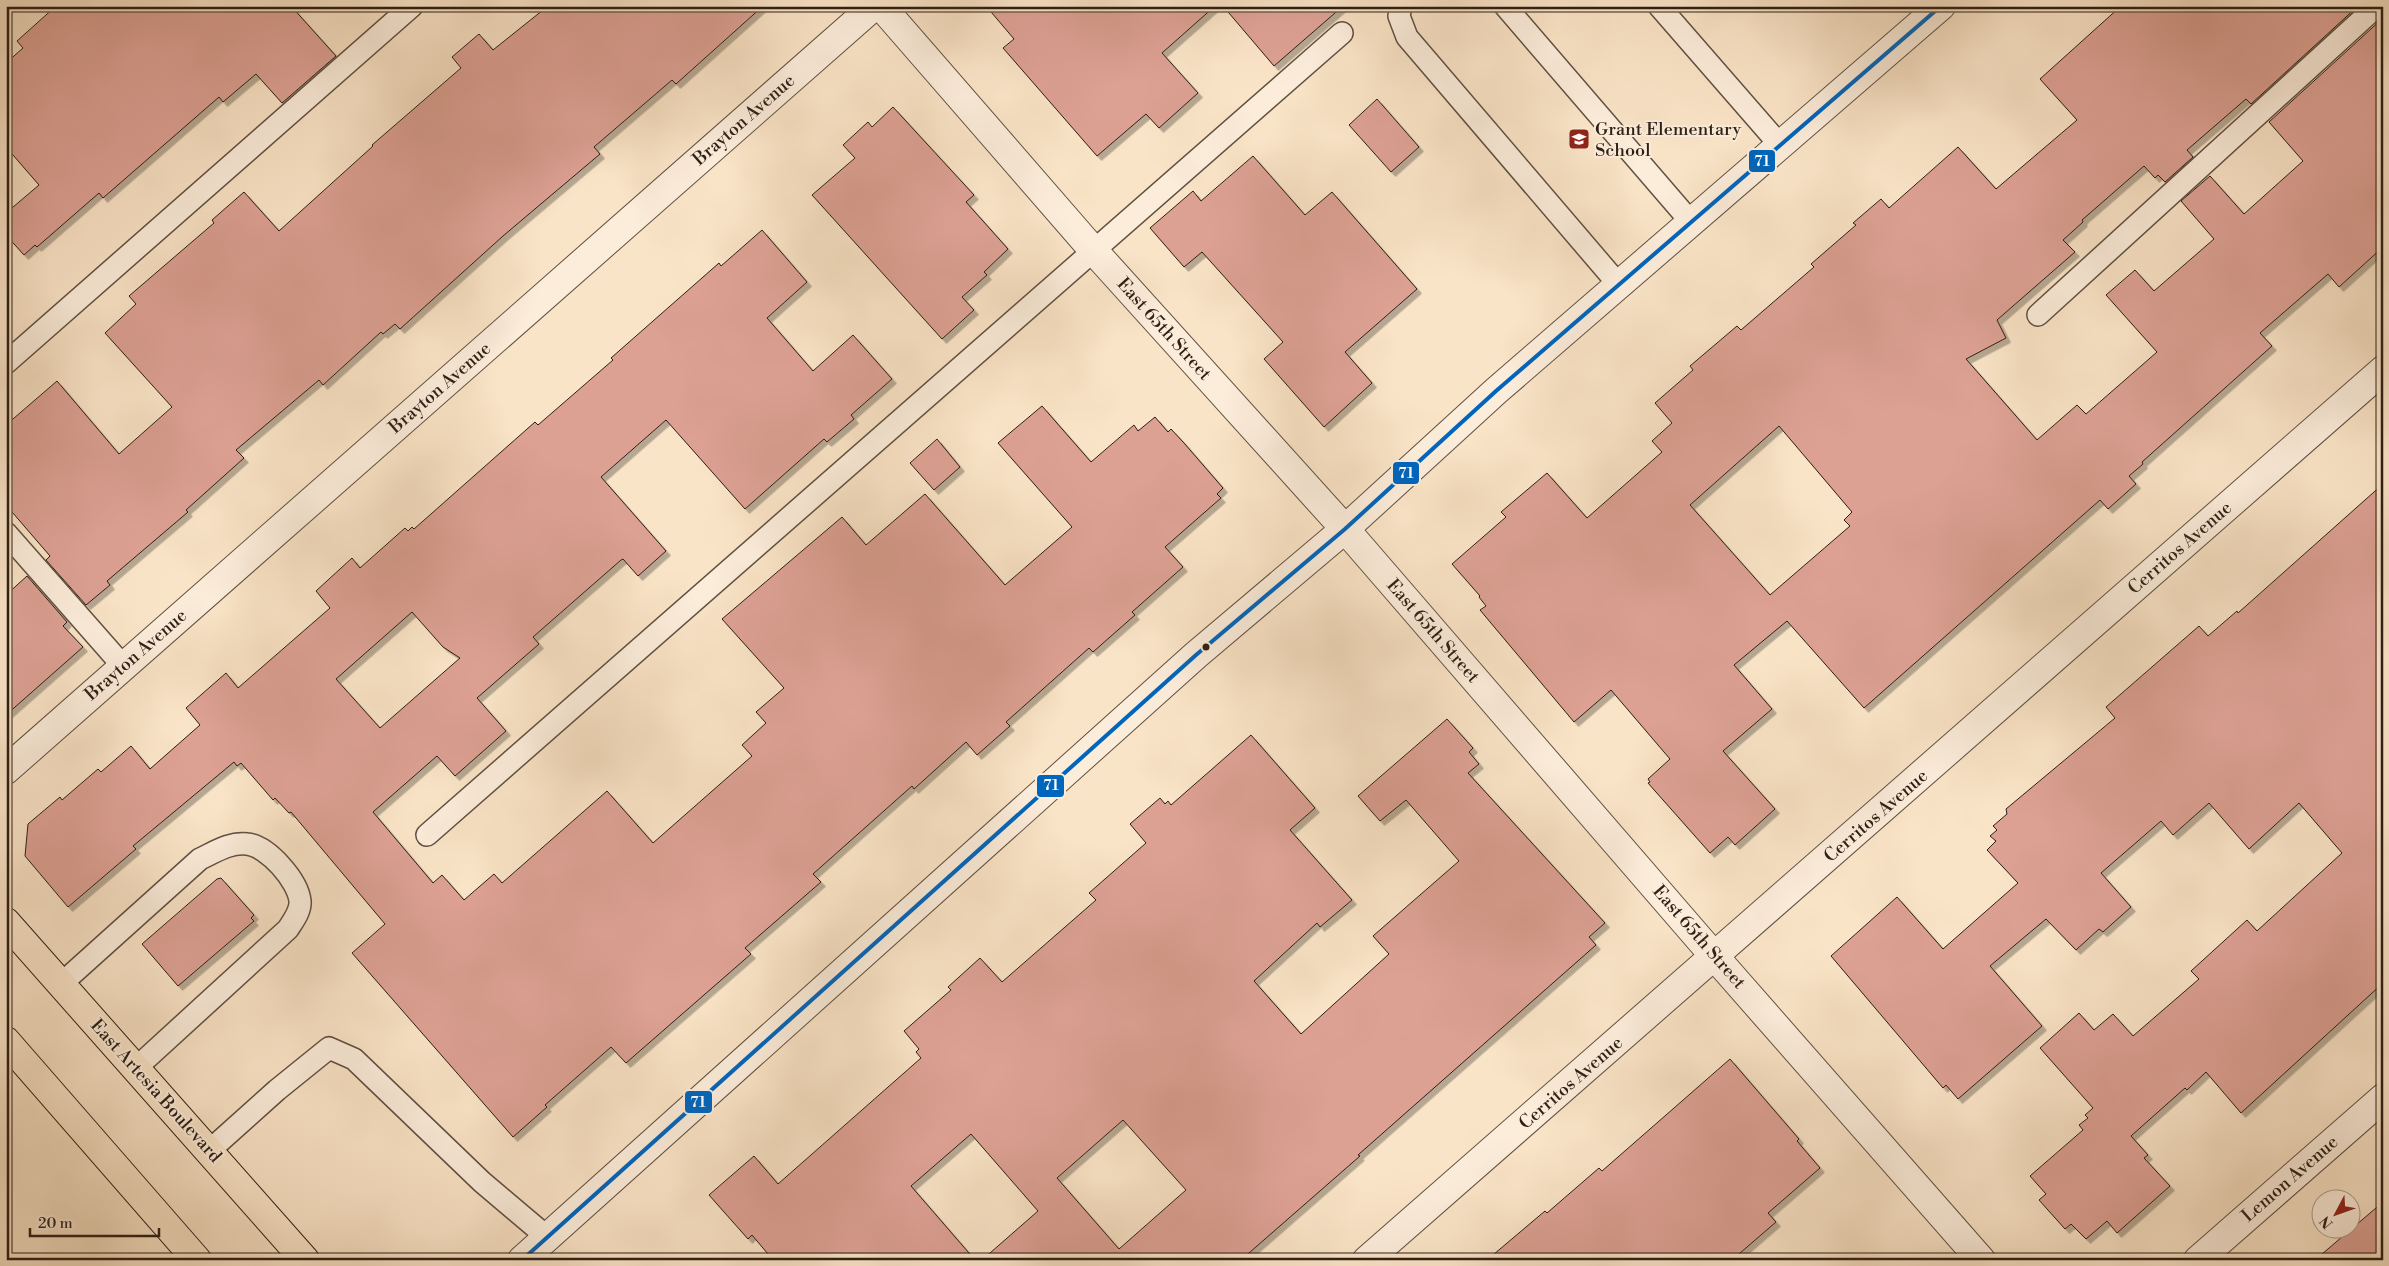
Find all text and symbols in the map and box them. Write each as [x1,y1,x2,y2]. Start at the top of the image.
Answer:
street label: Brayton Avenue [687,69,800,171]
place label: Grant Elementary School [1595,118,1742,162]
school or university icon: Grant Elementary School [1567,127,1591,151]
line badge: 71 [1748,149,1776,173]
text: 71 [1754,153,1770,171]
street label: East 65th Street [1112,273,1217,386]
street label: Brayton Avenue [383,337,496,439]
line badge: 71 [1392,461,1420,485]
text: 71 [1398,465,1414,483]
street label: Cerritos Avenue [2123,496,2237,600]
street label: East 65th Street [1382,574,1485,688]
street label: Brayton Avenue [79,604,192,706]
unlabelled marker [1201,642,1211,652]
street label: Cerritos Avenue [1819,764,1933,868]
line badge: 71 [1036,774,1065,798]
text: 71 [1043,777,1059,795]
street label: East 65th Street [1648,880,1751,994]
street label: East Artesia Boulevard [85,1014,227,1168]
street label: Cerritos Avenue [1514,1031,1628,1135]
line badge: 71 [684,1090,713,1114]
text: 71 [690,1094,706,1112]
street label: Lemon Avenue [2237,1131,2343,1227]
north arrow [2312,1188,2362,1238]
scale bar [30,1206,159,1238]
text: N [2317,1212,2337,1232]
text: 20 m [38,1214,73,1233]

